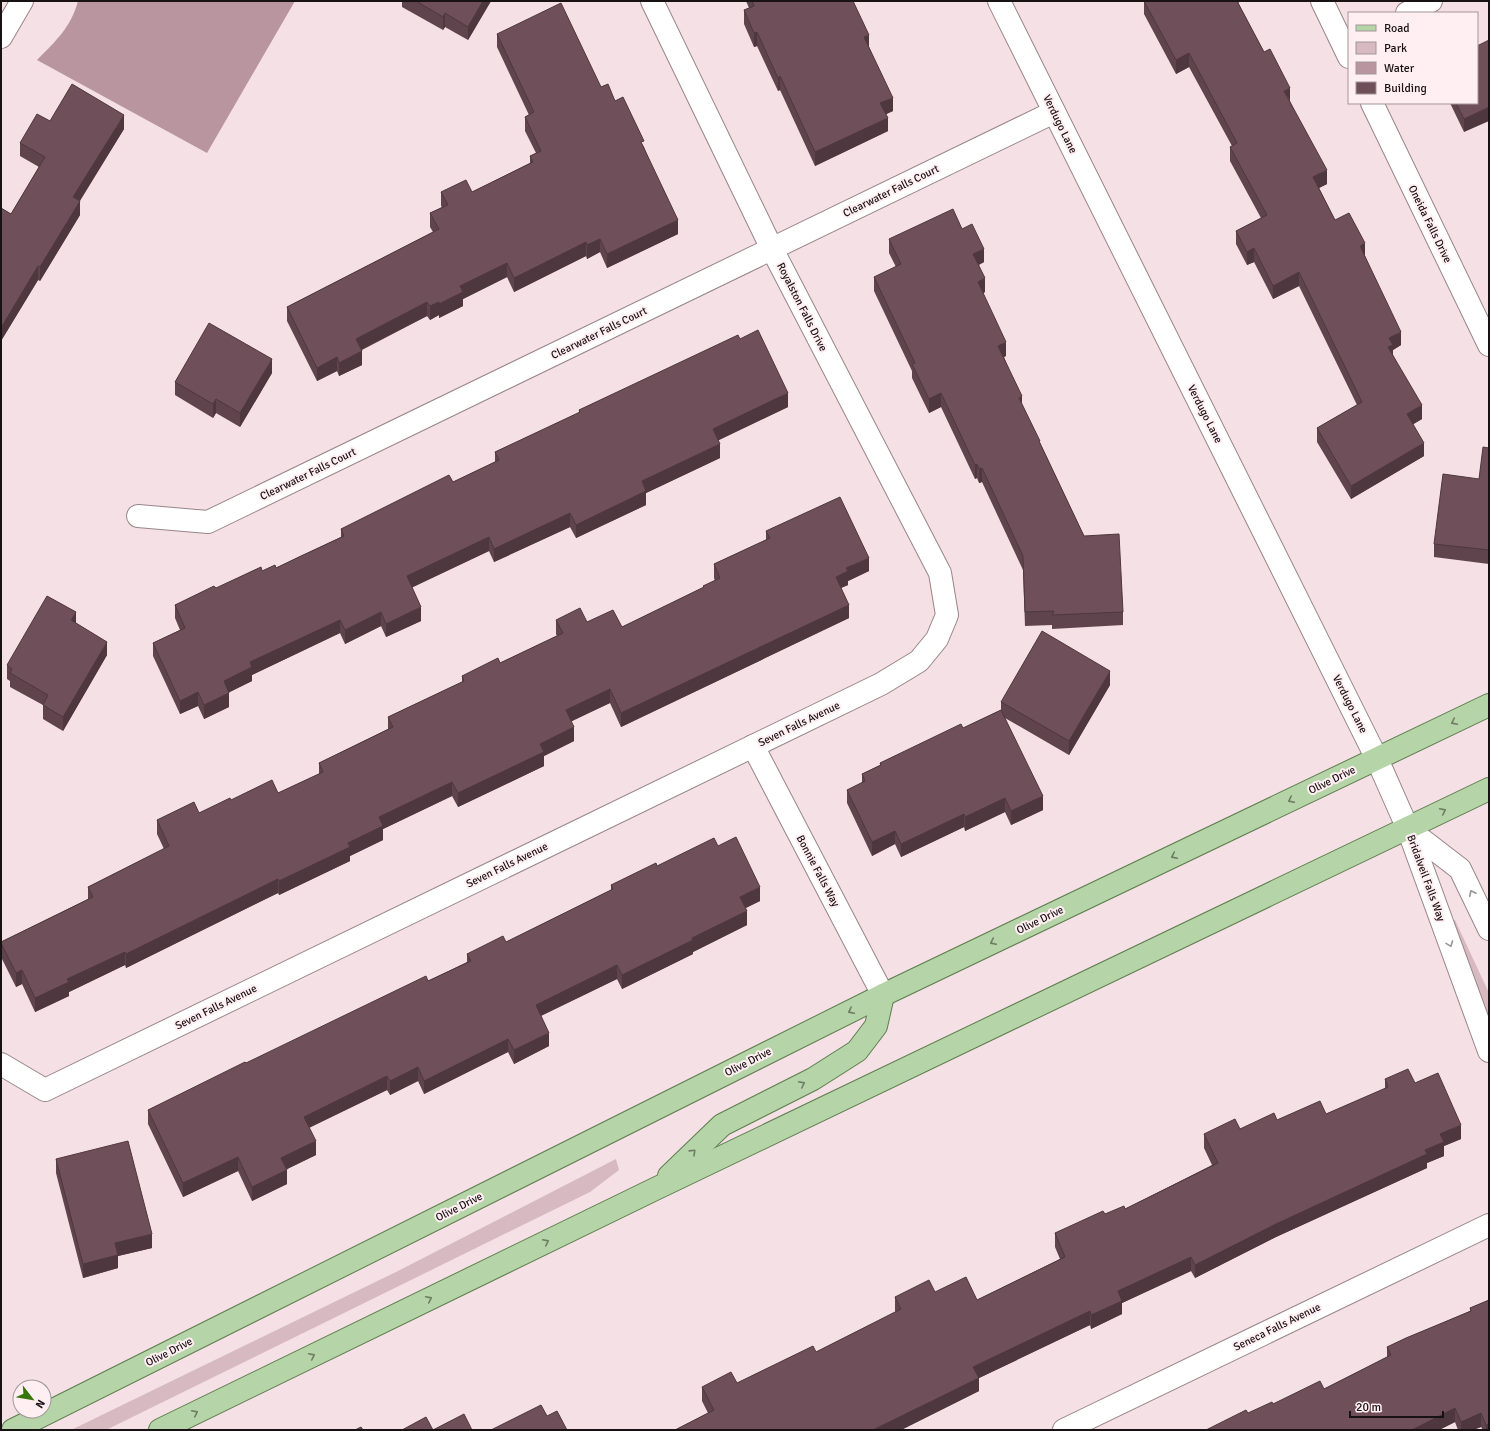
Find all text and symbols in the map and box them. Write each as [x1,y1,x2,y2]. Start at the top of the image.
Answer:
legend [1348,12,1478,104]
text: Road [1384,21,1410,36]
text: Park [1384,41,1407,56]
text: Water [1384,61,1415,76]
text: Building [1384,81,1427,96]
street label: Verdugo Lane [1040,93,1080,155]
street label: Clearwater Falls Court [841,162,941,220]
street label: Oneida Falls Drive [1406,183,1454,265]
street label: Royalston Falls Drive [774,261,830,353]
street label: Clearwater Falls Court [549,304,649,362]
street label: Verdugo Lane [1185,383,1225,445]
street label: Clearwater Falls Court [258,445,358,503]
street label: Verdugo Lane [1330,673,1370,735]
street label: Seven Falls Avenue [756,699,842,749]
one-way arrow [1451,717,1458,725]
street label: Olive Drive [1306,763,1358,797]
one-way arrow [1288,795,1295,803]
one-way arrow [1439,808,1447,816]
street label: Bonnie Falls Way [794,833,843,910]
street label: Bridalveil Falls Way [1404,833,1448,924]
street label: Seven Falls Avenue [464,840,550,890]
one-way arrow [1171,851,1178,859]
one-way arrow [1469,890,1477,898]
street label: Olive Drive [1014,903,1066,937]
one-way arrow [990,937,998,945]
one-way arrow [1446,941,1454,948]
street label: Seven Falls Avenue [173,982,259,1032]
one-way arrow [848,1006,855,1014]
street label: Olive Drive [722,1045,774,1079]
one-way arrow [798,1081,806,1089]
one-way arrow [688,1149,696,1157]
street label: Olive Drive [433,1190,485,1224]
one-way arrow [541,1239,549,1247]
one-way arrow [425,1296,432,1304]
street label: Seneca Falls Avenue [1231,1300,1323,1354]
street label: Olive Drive [143,1335,195,1369]
one-way arrow [308,1353,315,1361]
north arrow [12,1379,52,1419]
scale bar [1350,1393,1443,1419]
text: N [33,1397,48,1411]
text: 20 m [1356,1400,1381,1415]
one-way arrow [191,1410,198,1418]

